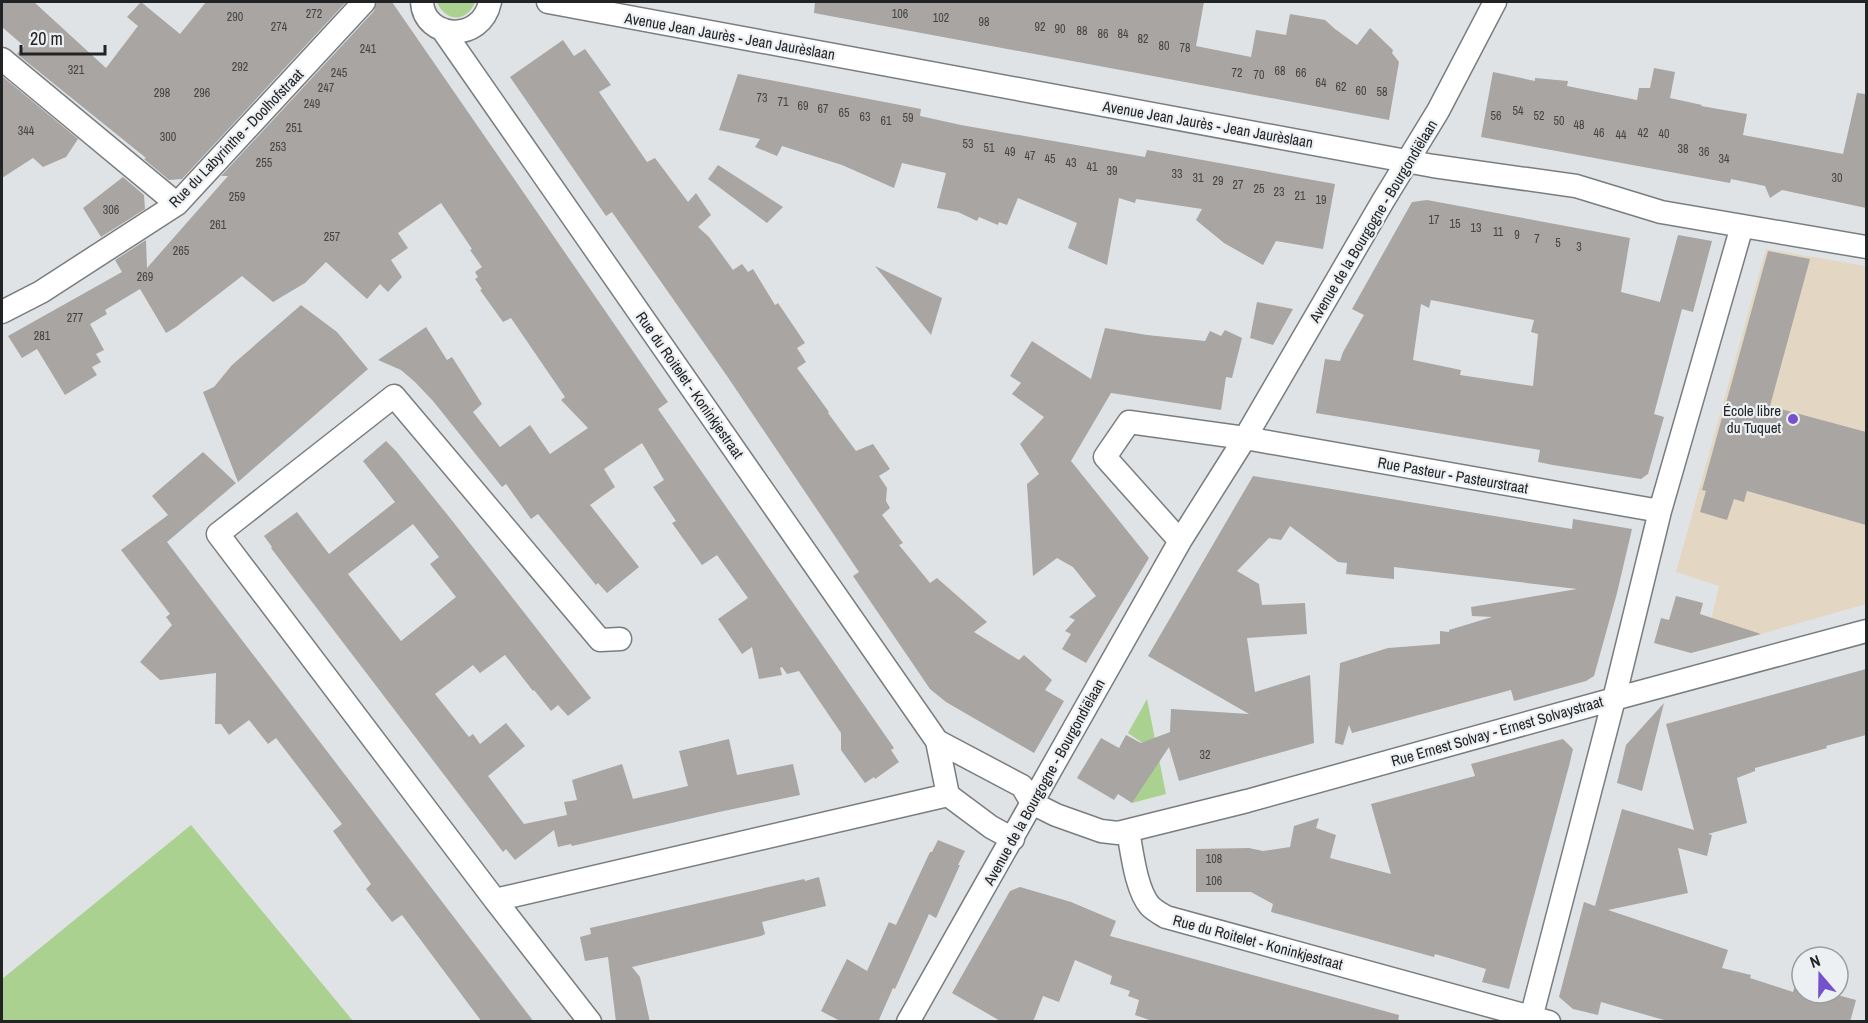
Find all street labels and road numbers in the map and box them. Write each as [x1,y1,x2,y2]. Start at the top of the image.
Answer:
street label: Avenue Jean Jaurès - Jean Jaurèslaan [622,7,837,65]
street label: Rue du Labyrinthe - Doolhofstraat [164,64,308,212]
street label: Avenue Jean Jaurès - Jean Jaurèslaan [1100,95,1315,153]
street label: Avenue de la Bourgogne - Bourgondiëlaan [1303,116,1442,327]
street label: Rue du Roitelet - Koninkjestraat [631,307,749,463]
street label: Rue Pasteur - Pasteurstraat [1376,451,1530,499]
street label: Avenue de la Bourgogne - Bourgondiëlaan [978,675,1110,890]
street label: Rue Ernest Solvay - Ernest Solvaystraat [1389,691,1606,771]
street label: Rue du Roitelet - Koninkjestraat [1171,909,1346,975]

